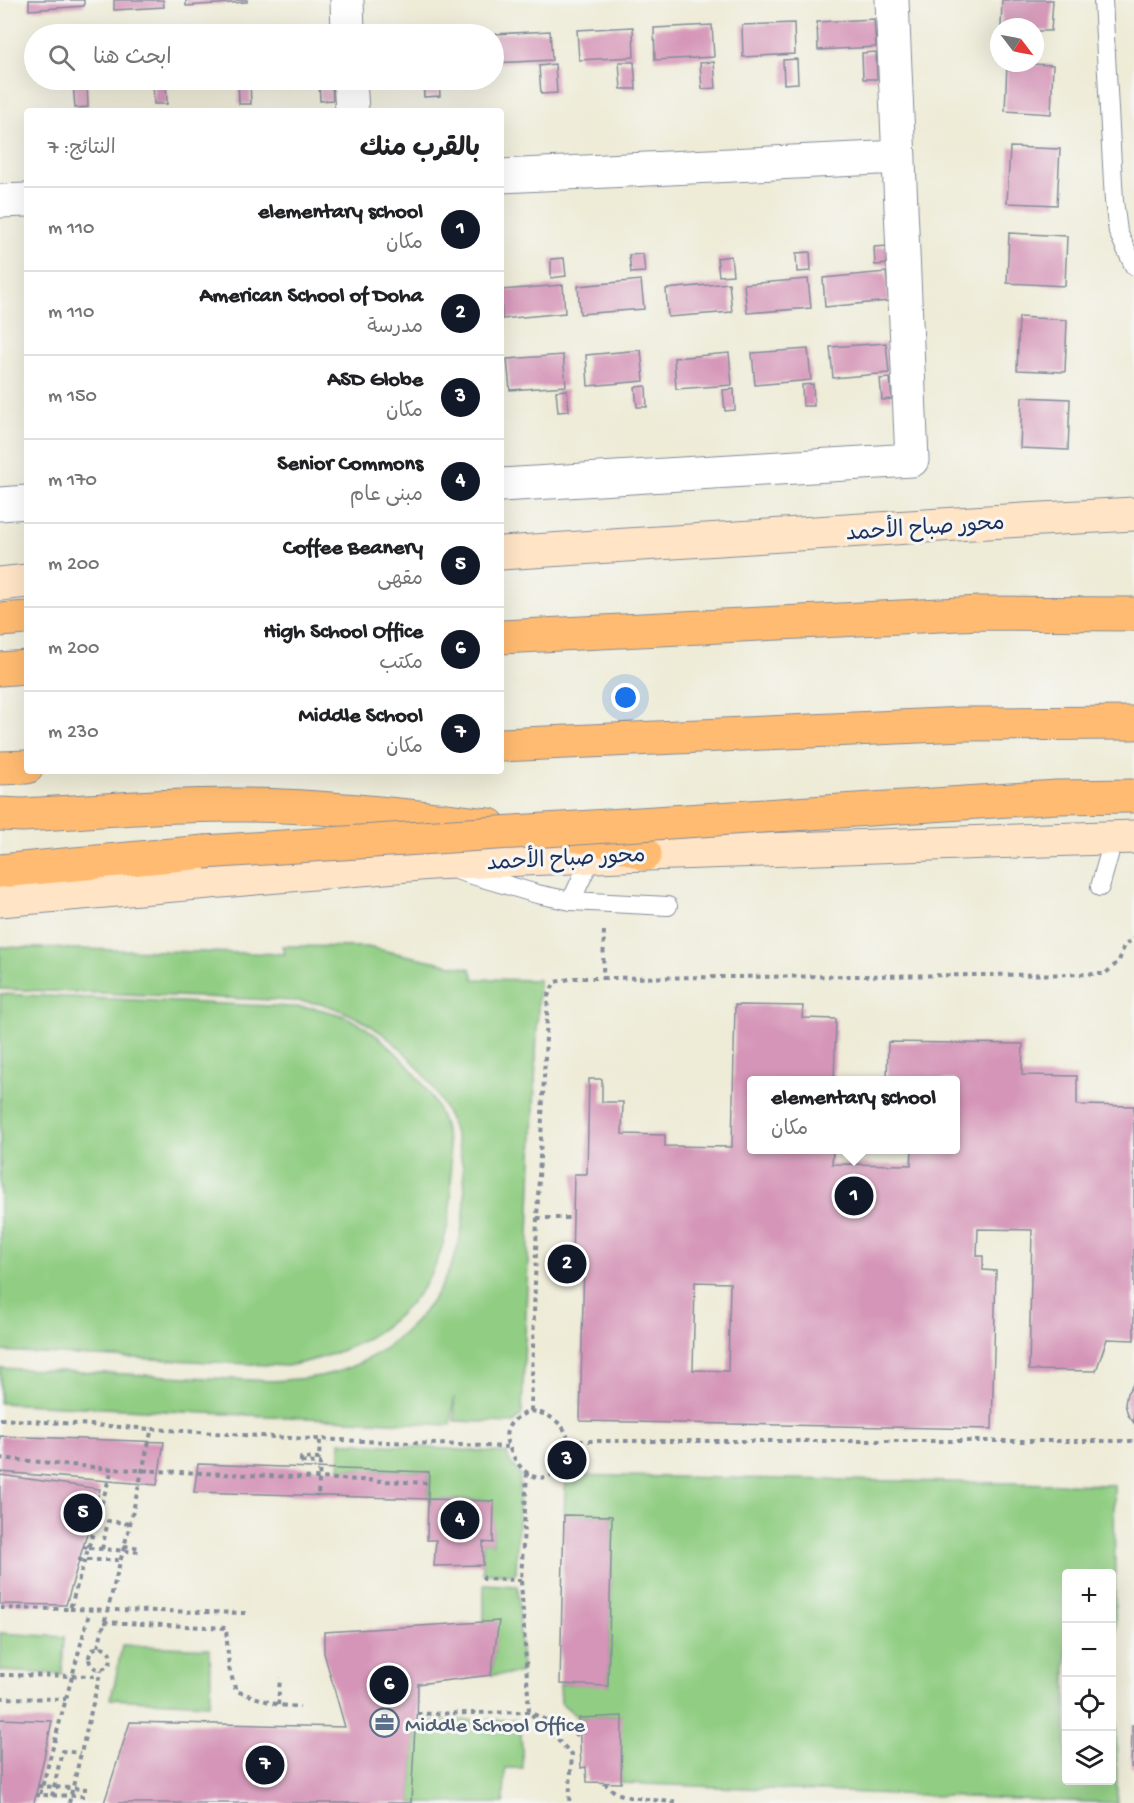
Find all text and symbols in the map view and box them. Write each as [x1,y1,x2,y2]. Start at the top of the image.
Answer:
north arrow [990,18,1044,72]
search box [24,24,504,90]
icon: search [45,41,78,74]
text: ابحث هنا [93,46,172,72]
text: بالقرب منك [360,135,480,166]
text: النتائج: 7 [48,138,116,161]
text: elementary school [258,200,423,226]
text: 110 m [48,218,94,241]
text: 1 [456,218,465,241]
text: مكان [386,233,423,256]
text: American School of Doha [200,284,423,310]
text: 110 m [48,302,94,325]
text: 2 [456,302,465,325]
text: مدرسة [367,317,423,340]
text: ASD Globe [327,368,423,394]
text: 150 m [48,386,97,409]
text: 3 [455,386,466,409]
text: مكان [386,401,423,424]
text: Senior Commons [277,452,423,478]
text: 170 m [48,470,97,493]
text: 4 [456,470,465,493]
text: مبنى عام [350,485,423,508]
street label: محور صباح الأحمد [845,505,1005,549]
text: Coffee Beanery [283,536,423,562]
text: 200 m [48,554,99,577]
text: 5 [455,554,466,577]
text: مقهى [377,569,423,592]
text: High School Office [263,620,423,646]
text: 200 m [48,638,99,661]
text: 6 [455,638,466,661]
text: مكتب [379,653,423,676]
your location [611,683,640,712]
text: Middle School [299,704,423,730]
text: 230 m [48,722,99,745]
text: 7 [455,722,466,745]
text: مكان [386,737,423,760]
street label: محور صباح الأحمد [486,838,646,878]
popup [747,1076,960,1154]
text: elementary school [771,1086,936,1112]
text: مكان [771,1119,808,1142]
pin: 1 [834,1174,874,1218]
pin: 2 [548,1242,586,1286]
pin: 3 [548,1438,586,1482]
pin: 5 [64,1490,103,1536]
pin: 4 [440,1498,480,1543]
map controls [1062,1569,1116,1785]
button: + [1062,1569,1116,1623]
button: − [1062,1623,1116,1677]
pin: 6 [370,1662,408,1708]
button: locate [1062,1677,1116,1731]
office icon: Middle School Office [368,1707,400,1739]
place label: Middle School Office [405,1714,586,1740]
button: layers [1062,1731,1116,1785]
pin: 7 [246,1742,284,1788]

